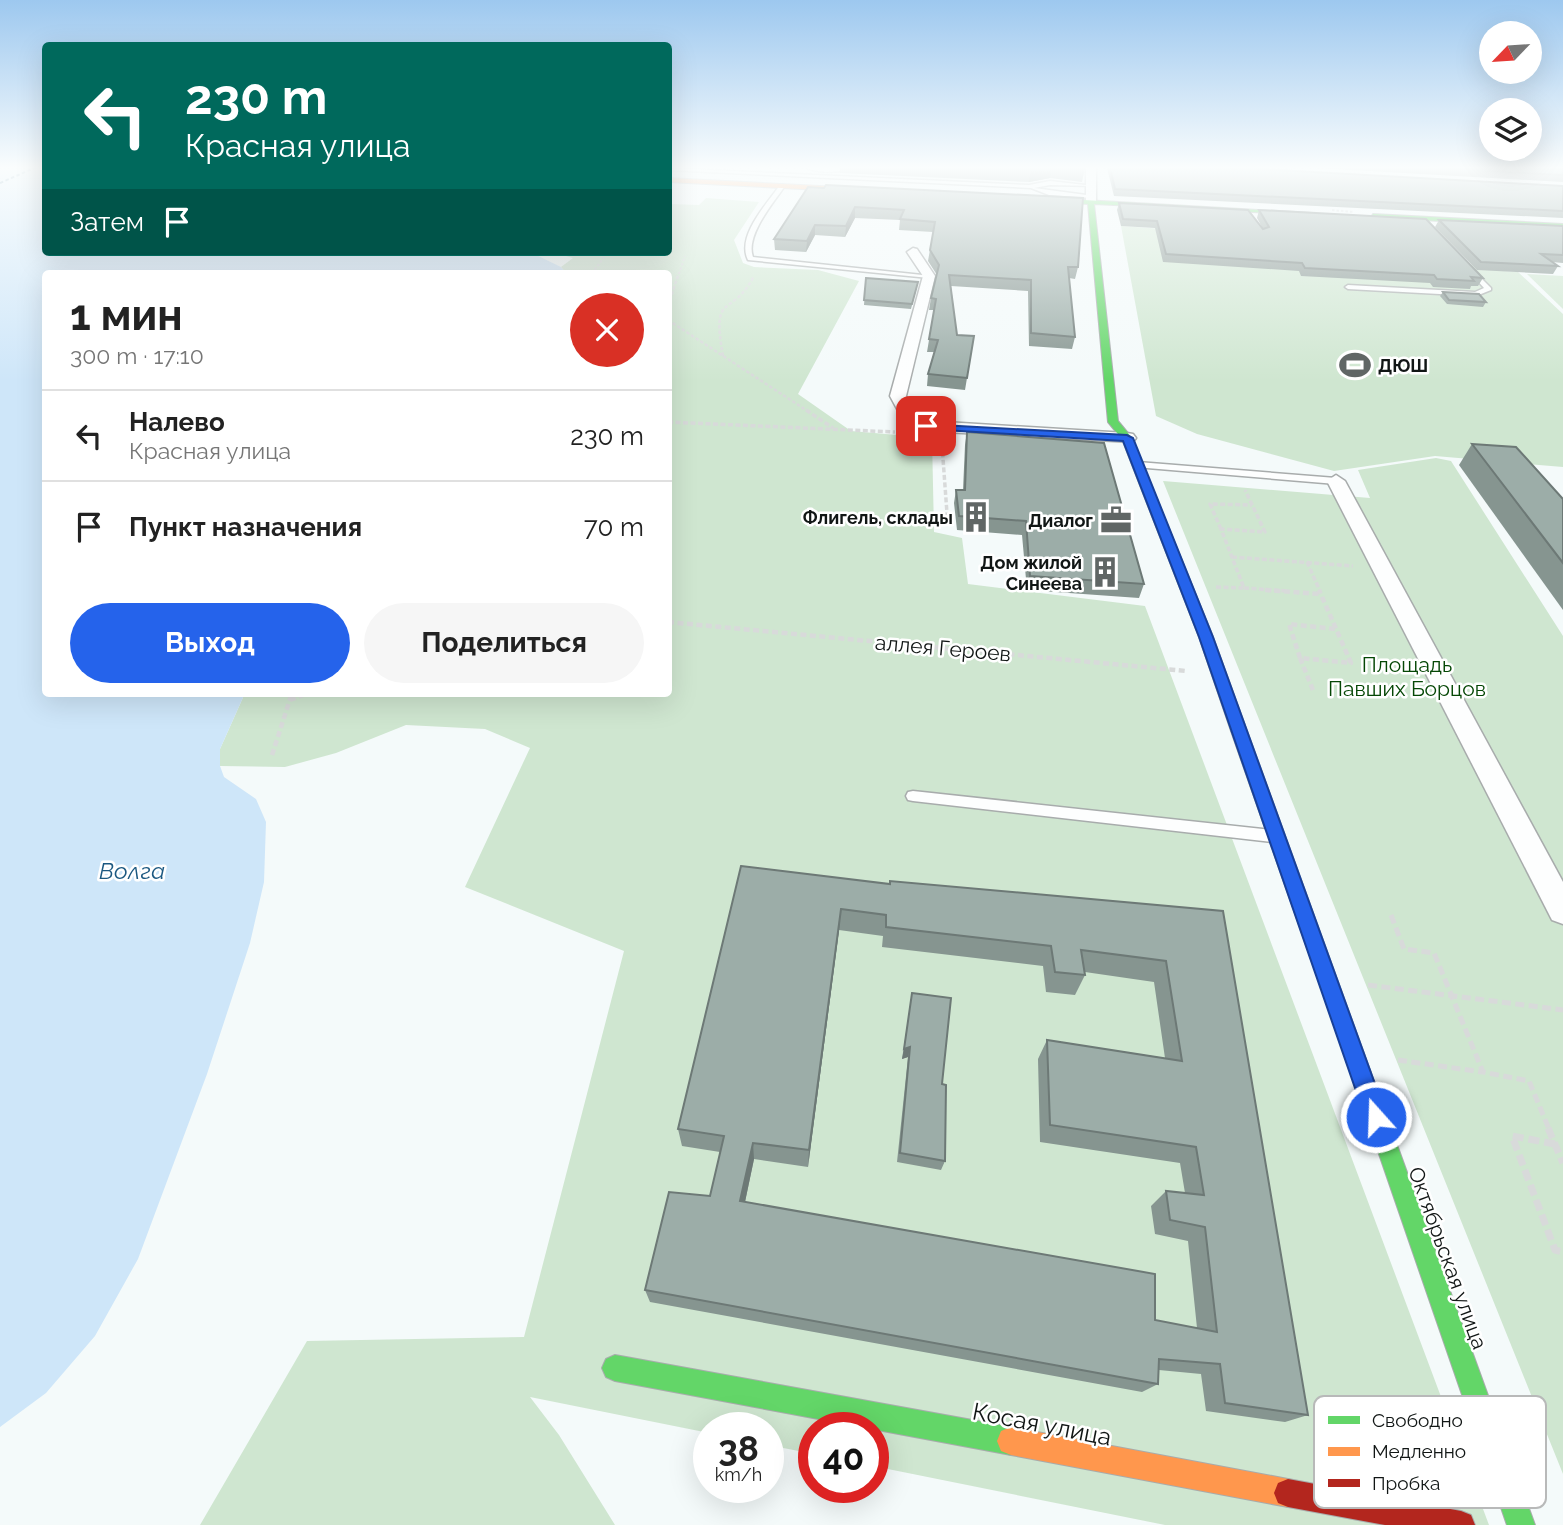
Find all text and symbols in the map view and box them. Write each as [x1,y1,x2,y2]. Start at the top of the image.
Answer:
north arrow [1479,21,1542,84]
map controls [1479,21,1542,161]
text: 230 m [185,68,327,125]
icon: left [70,70,161,161]
button: layers [1479,98,1542,161]
text: Красная улица [185,127,411,164]
icon: arrive [158,203,196,241]
text: Затем [70,207,144,237]
text: 1 мин [70,291,183,340]
button: close [570,293,644,367]
text: 300 m · 17:10 [70,342,204,369]
sports icon: ДЮШ [1338,348,1372,382]
place label: ДЮШ [1378,355,1428,376]
pin [896,396,956,456]
text: Налево [129,407,225,437]
icon: arrive [907,407,945,445]
icon: left [70,417,108,455]
text: 230 m [570,421,644,451]
text: Красная улица [129,437,291,464]
building icon: Флигель, склады [959,500,993,534]
office icon: Диалог [1099,503,1133,537]
place label: Флигель, склады [803,507,953,528]
icon: arrive [70,508,108,546]
place label: Диалог [1028,510,1093,531]
text: Пункт назначения [129,512,362,542]
text: 70 m [584,512,644,542]
place label: Дом жилой Синеева [980,552,1082,594]
building icon: Дом жилой Синеева [1088,555,1122,589]
button: Выход [70,603,350,683]
button: Поделиться [364,603,644,683]
street label: аллея Героев [874,630,1012,666]
park label: Площадь Павших Борцов [1328,652,1486,701]
water label: Волга [99,857,165,884]
position arrow [1339,1080,1413,1154]
street label: Октябрьская улица [1403,1163,1493,1353]
street label: Косая улица [970,1396,1114,1452]
legend [1314,1396,1546,1508]
text: Свободно [1372,1409,1463,1431]
speed limit sign: 40 [798,1412,889,1503]
text: 38 [718,1428,759,1469]
text: Медленно [1372,1440,1466,1462]
text: km/h [715,1464,762,1485]
text: Пробка [1372,1472,1440,1494]

